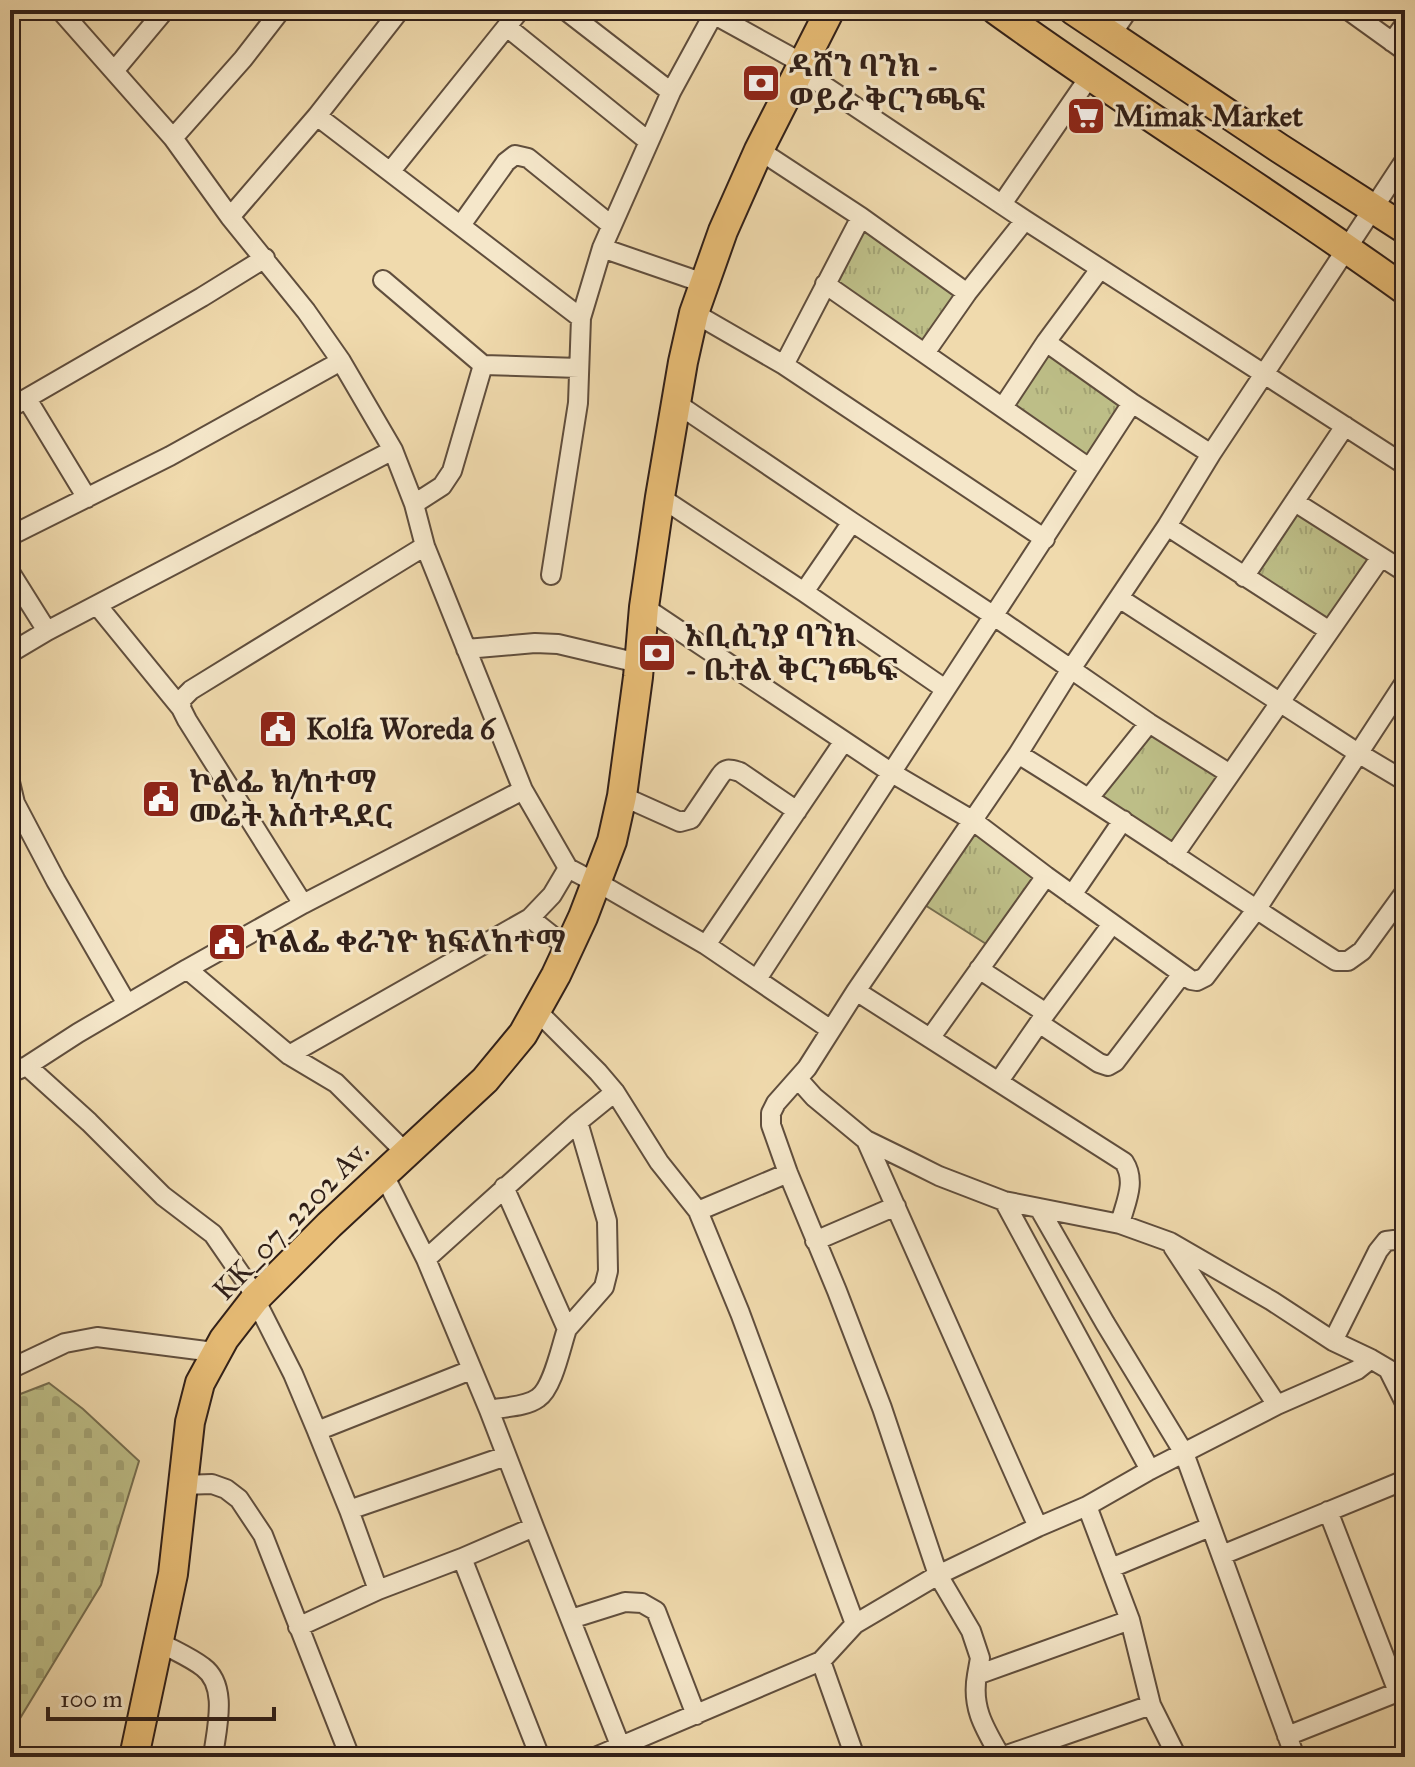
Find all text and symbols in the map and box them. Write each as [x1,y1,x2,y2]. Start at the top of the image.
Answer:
place label: ዳሸን ባንክ - ወይራ ቅርንጫፍ [789,48,986,118]
bank icon: ዳሸን ባንክ - ወይራ ቅርንጫፍ [740,62,782,104]
supermarket icon: Mimak Market [1065,95,1107,137]
place label: Mimak Market [1114,98,1303,134]
place label: አቢሲንያ ባንክ - ቤተል ቅርንጫፍ [685,618,898,688]
bank icon: አቢሲንያ ባንክ - ቤተል ቅርንጫፍ [636,632,678,674]
public building icon: Kolfa Woreda 6 [257,708,299,750]
place label: Kolfa Woreda 6 [306,711,497,747]
place label: ኮልፌ ክ/ከተማ መሬት አስተዳደር [189,764,393,834]
public building icon: ኮልፌ ክ/ከተማ መሬት አስተዳደር [140,778,182,820]
public building icon: ኮልፌ ቀራንዮ ክፍለከተማ [206,921,248,963]
place label: ኮልፌ ቀራንዮ ክፍለከተማ [255,924,566,960]
street label: KK_07_2202 Av. [205,1132,377,1308]
scale bar [48,1671,274,1721]
text: 100 m [60,1684,123,1714]

